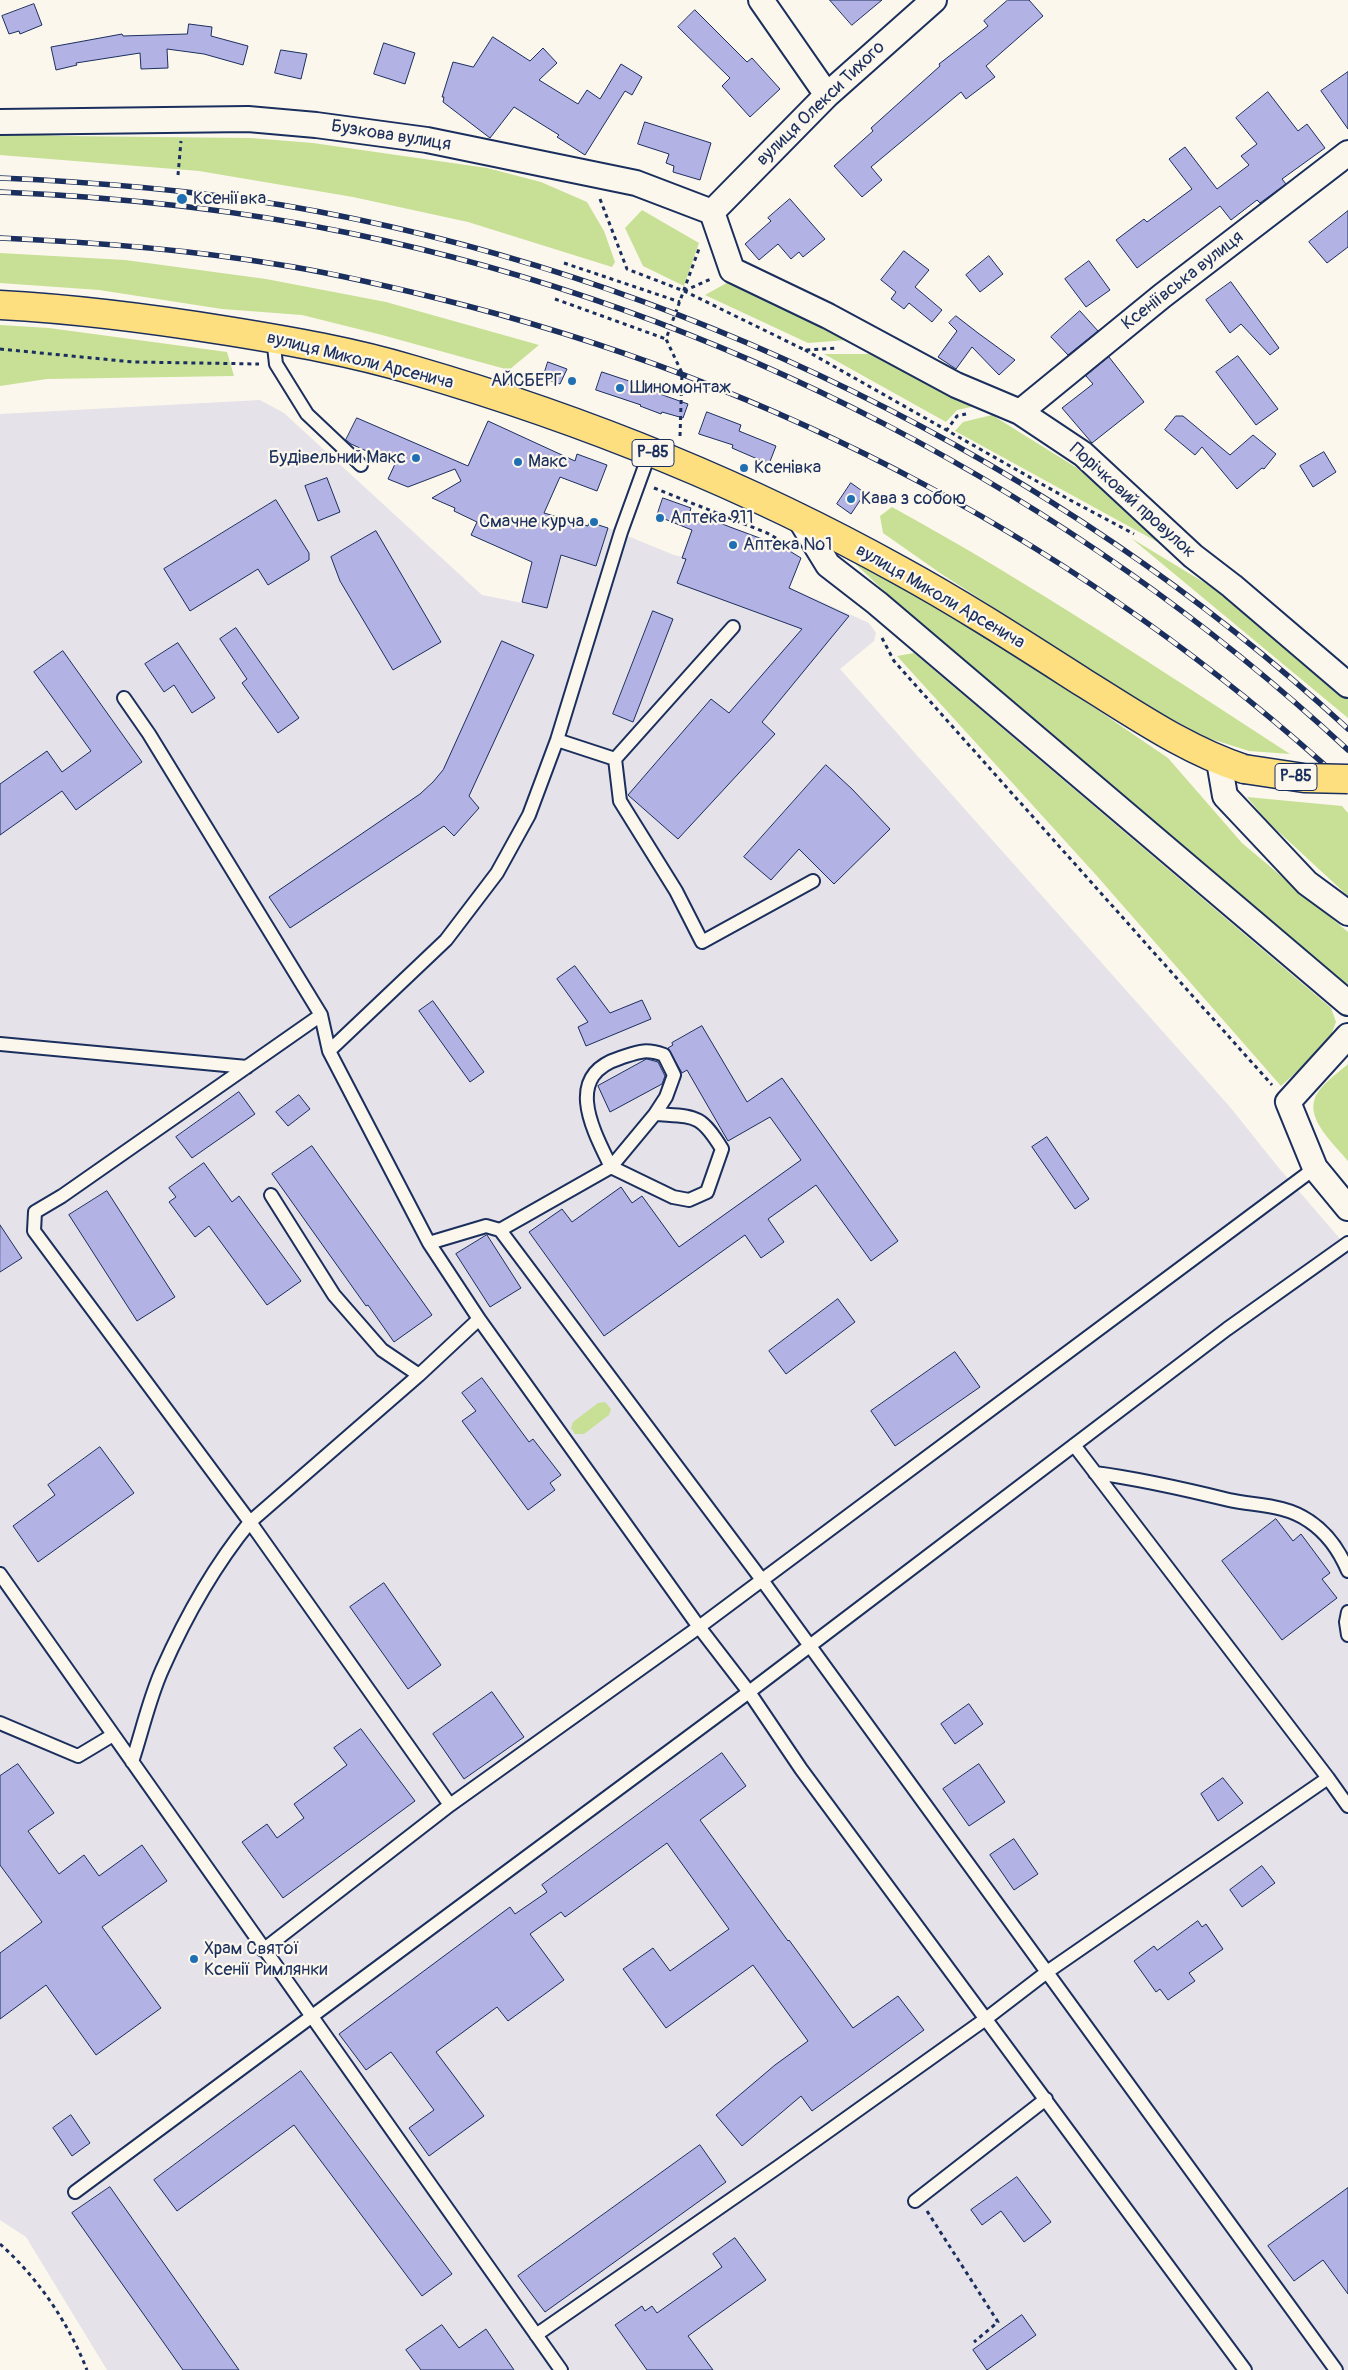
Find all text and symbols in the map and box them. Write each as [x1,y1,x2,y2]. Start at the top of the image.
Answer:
street label: вулиця Олекси Тихого [752,37,890,171]
street label: Бузкова вулиця [330,116,452,156]
place label: Ксеніївка [193,188,266,210]
marker: Ксеніївка [175,192,189,206]
street label: Ксеніївська вулиця [1118,227,1248,335]
street label: вулиця Миколи Арсенича [264,327,456,395]
place label: АЙСБЕРГ [491,370,562,392]
marker: АЙСБЕРГ [566,375,578,387]
place label: Шиномонтаж [630,377,731,399]
marker: Шиномонтаж [614,382,626,394]
road number: Р-85 [632,439,674,466]
street label: Порічковий провулок [1065,439,1199,563]
place label: Будівельний Макс [269,447,406,469]
place label: Макс [528,451,568,473]
marker: Будівельний Макс [410,452,422,464]
marker: Макс [512,456,524,468]
place label: Ксенівка [754,457,821,479]
marker: Ксенівка [738,462,750,474]
place label: Кава з собою [861,488,966,510]
marker: Кава з собою [845,493,857,505]
place label: Аптека 911 [670,507,754,529]
place label: Смачне курча [479,511,584,533]
marker: Аптека 911 [654,512,666,524]
marker: Смачне курча [588,516,600,528]
place label: Аптека №1 [743,534,832,556]
marker: Аптека №1 [727,539,739,551]
street label: вулиця Миколи Арсенича [852,540,1028,654]
road number: Р-85 [1275,764,1317,790]
place label: Храм Святої Ксенії Римлянки [204,1938,328,1980]
marker: Храм Святої Ксенії Римлянки [188,1953,200,1965]

